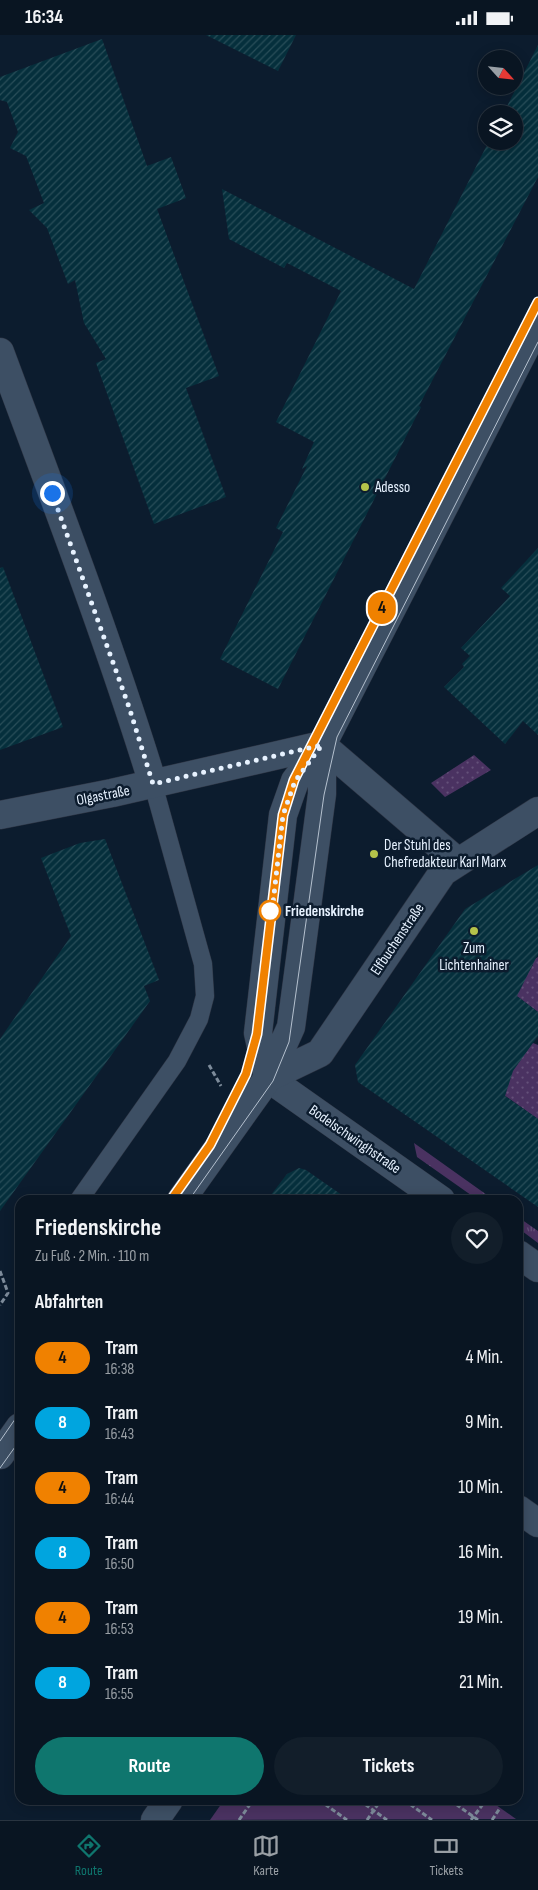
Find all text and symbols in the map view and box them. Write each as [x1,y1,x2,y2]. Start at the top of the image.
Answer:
text: 16:34 [25,6,63,29]
north arrow [478,50,522,95]
map controls [478,50,523,150]
button: layers [478,105,523,150]
place label: Adesso [374,478,410,497]
your location [40,481,65,506]
marker: Adesso [359,481,371,493]
line badge: 4 [366,592,398,624]
text: 4 [378,597,386,618]
street label: Olgastraße [75,781,131,810]
place label: Der Stuhl des Chefredakteur Karl Marx [384,836,506,872]
marker: Der Stuhl des Chefredakteur Karl Marx [368,848,380,860]
marker: Friedenskirche [259,900,281,922]
street label: Elfbuchenstraße [366,900,428,979]
place label: Friedenskirche [285,902,364,921]
marker: Zum Lichtenhainer [468,925,480,937]
place label: Zum Lichtenhainer [439,939,509,975]
street label: Bodelschwinghstraße [305,1101,404,1178]
button: heart [451,1212,503,1264]
text: Friedenskirche [35,1213,161,1242]
text: Zu Fuß · 2 Min. · 110 m [35,1247,149,1266]
text: Abfahrten [35,1291,103,1314]
text: Tram [105,1337,138,1360]
text: 4 Min. [465,1346,503,1369]
text: 4 [58,1347,67,1368]
text: 16:38 [105,1360,134,1379]
text: Tram [105,1402,138,1425]
text: 9 Min. [465,1411,503,1434]
text: 8 [58,1412,67,1433]
text: 16:43 [105,1425,134,1444]
text: Tram [105,1467,138,1490]
text: 10 Min. [458,1476,503,1499]
text: 4 [58,1477,67,1498]
text: 16:44 [105,1490,134,1509]
text: Tram [105,1532,138,1555]
text: 16 Min. [458,1541,503,1564]
text: 8 [58,1542,67,1563]
text: 16:50 [105,1555,134,1574]
text: Tram [105,1597,138,1620]
text: 19 Min. [458,1606,503,1629]
text: 4 [58,1607,67,1628]
text: 16:53 [105,1620,134,1639]
text: Tram [105,1662,138,1685]
text: 21 Min. [459,1671,503,1694]
text: 8 [58,1672,67,1693]
text: 16:55 [105,1685,133,1704]
button: Route [35,1737,264,1795]
button: Tickets [274,1737,503,1795]
tab: Route [75,1832,103,1879]
tab: Karte [252,1832,280,1879]
tab: Tickets [429,1832,463,1879]

